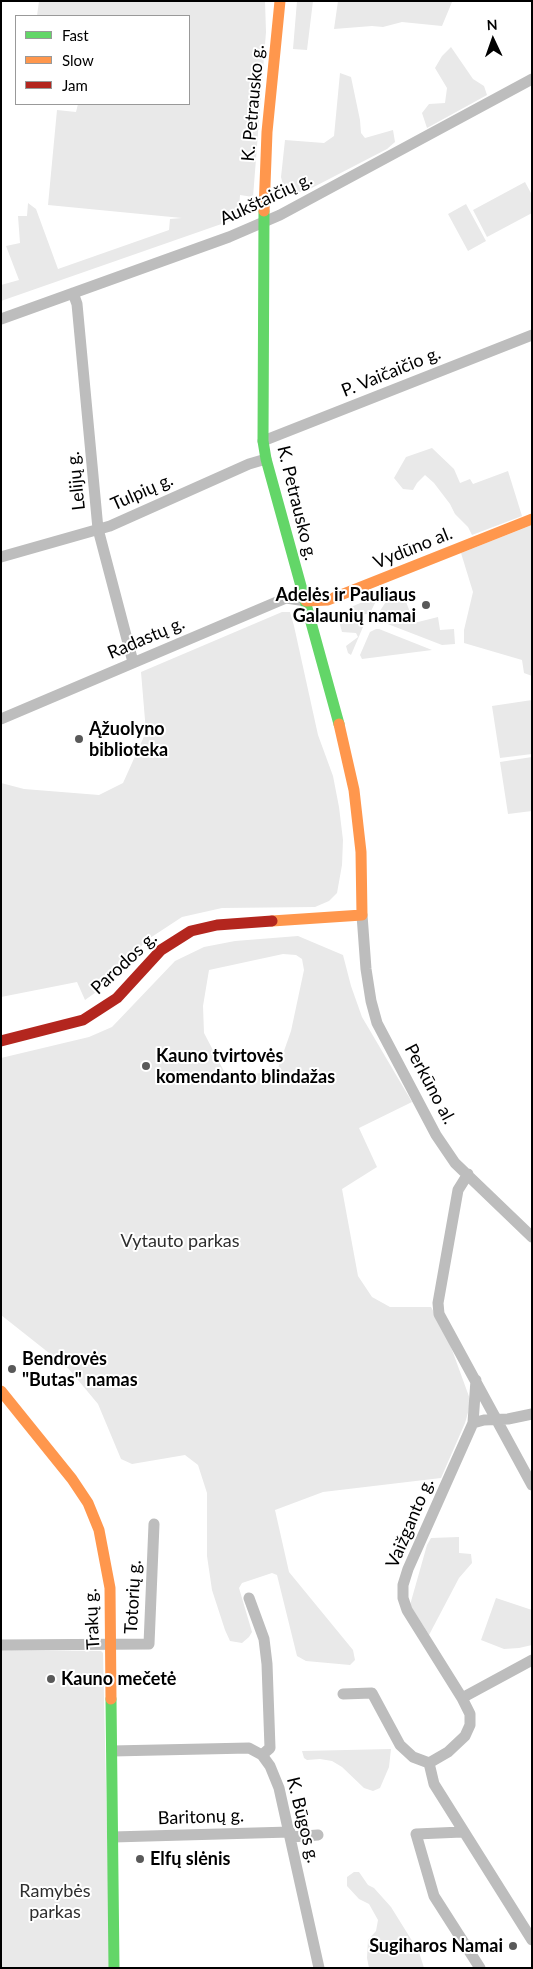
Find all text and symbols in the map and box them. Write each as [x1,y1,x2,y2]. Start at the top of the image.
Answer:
legend [15,15,190,105]
north arrow [468,15,518,65]
text: N [486,16,498,33]
text: Fast [62,26,89,44]
street label: K. Petrausko g. [237,44,269,162]
text: Slow [62,51,94,69]
text: Jam [62,76,88,94]
street label: Aukštaičių g. [216,168,316,230]
street label: P. Vaičaičio g. [338,342,444,402]
street label: K. Petrausko g. [272,444,322,562]
street label: Lelijų g. [62,450,90,512]
street label: Tulpių g. [108,469,176,515]
street label: Vydūno al. [370,522,456,574]
place label: Adelės ir Pauliaus Galaunių namai [275,584,416,626]
marker: Adelės ir Pauliaus Galaunių namai [420,599,432,611]
street label: Radastų g. [104,612,188,664]
place label: Ąžuolyno biblioteka [89,718,168,761]
marker: Ąžuolyno biblioteka [73,733,85,745]
street label: Parodos g. [87,927,161,999]
street label: Perkūno al. [400,1040,460,1128]
place label: Kauno tvirtovės komendanto blindažas [156,1045,335,1088]
marker: Kauno tvirtovės komendanto blindažas [140,1060,152,1072]
park label: Vytauto parkas [120,1230,240,1252]
place label: Bendrovės "Butas" namas [22,1348,138,1390]
marker: Bendrovės "Butas" namas [6,1363,18,1375]
street label: Vaižganto g. [381,1475,439,1571]
street label: Totorių g. [120,1559,146,1635]
street label: Trakų g. [80,1588,104,1650]
place label: Kauno mečetė [61,1668,176,1690]
marker: Kauno mečetė [45,1673,57,1685]
street label: K. Būgos g. [282,1775,324,1865]
street label: Baritonų g. [158,1805,244,1829]
place label: Elfų slėnis [150,1848,230,1870]
marker: Elfų slėnis [134,1853,146,1865]
park label: Ramybės parkas [19,1880,91,1922]
place label: Sugiharos Namai [369,1935,503,1957]
marker: Sugiharos Namai [507,1940,519,1952]

